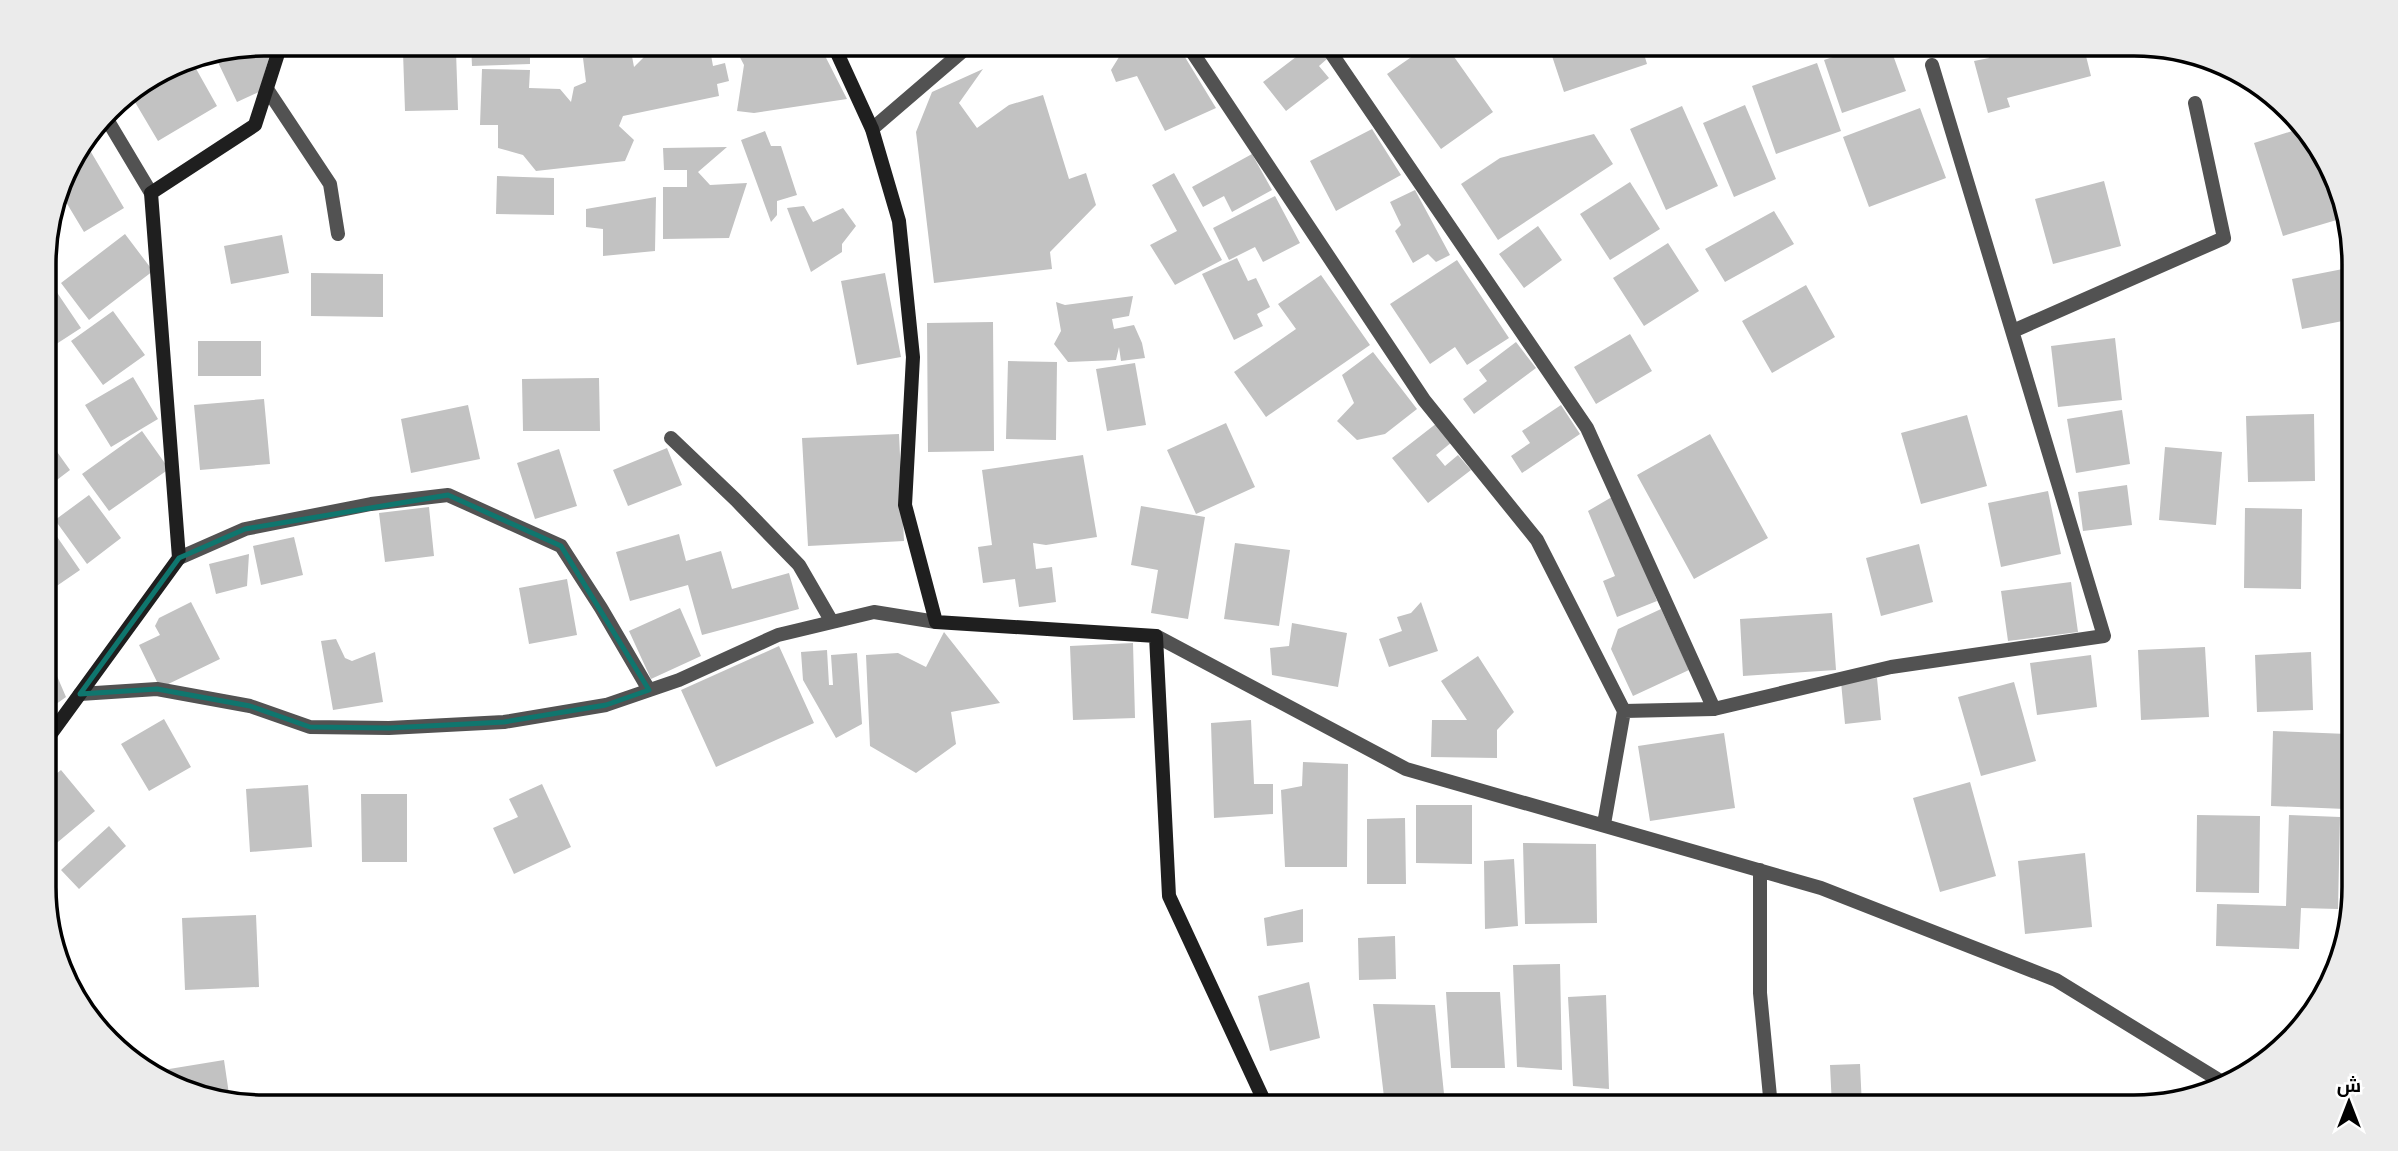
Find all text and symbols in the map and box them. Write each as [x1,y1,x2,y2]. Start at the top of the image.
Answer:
north arrow [2314,1067,2384,1137]
text: ش [2337,1075,2361,1097]

